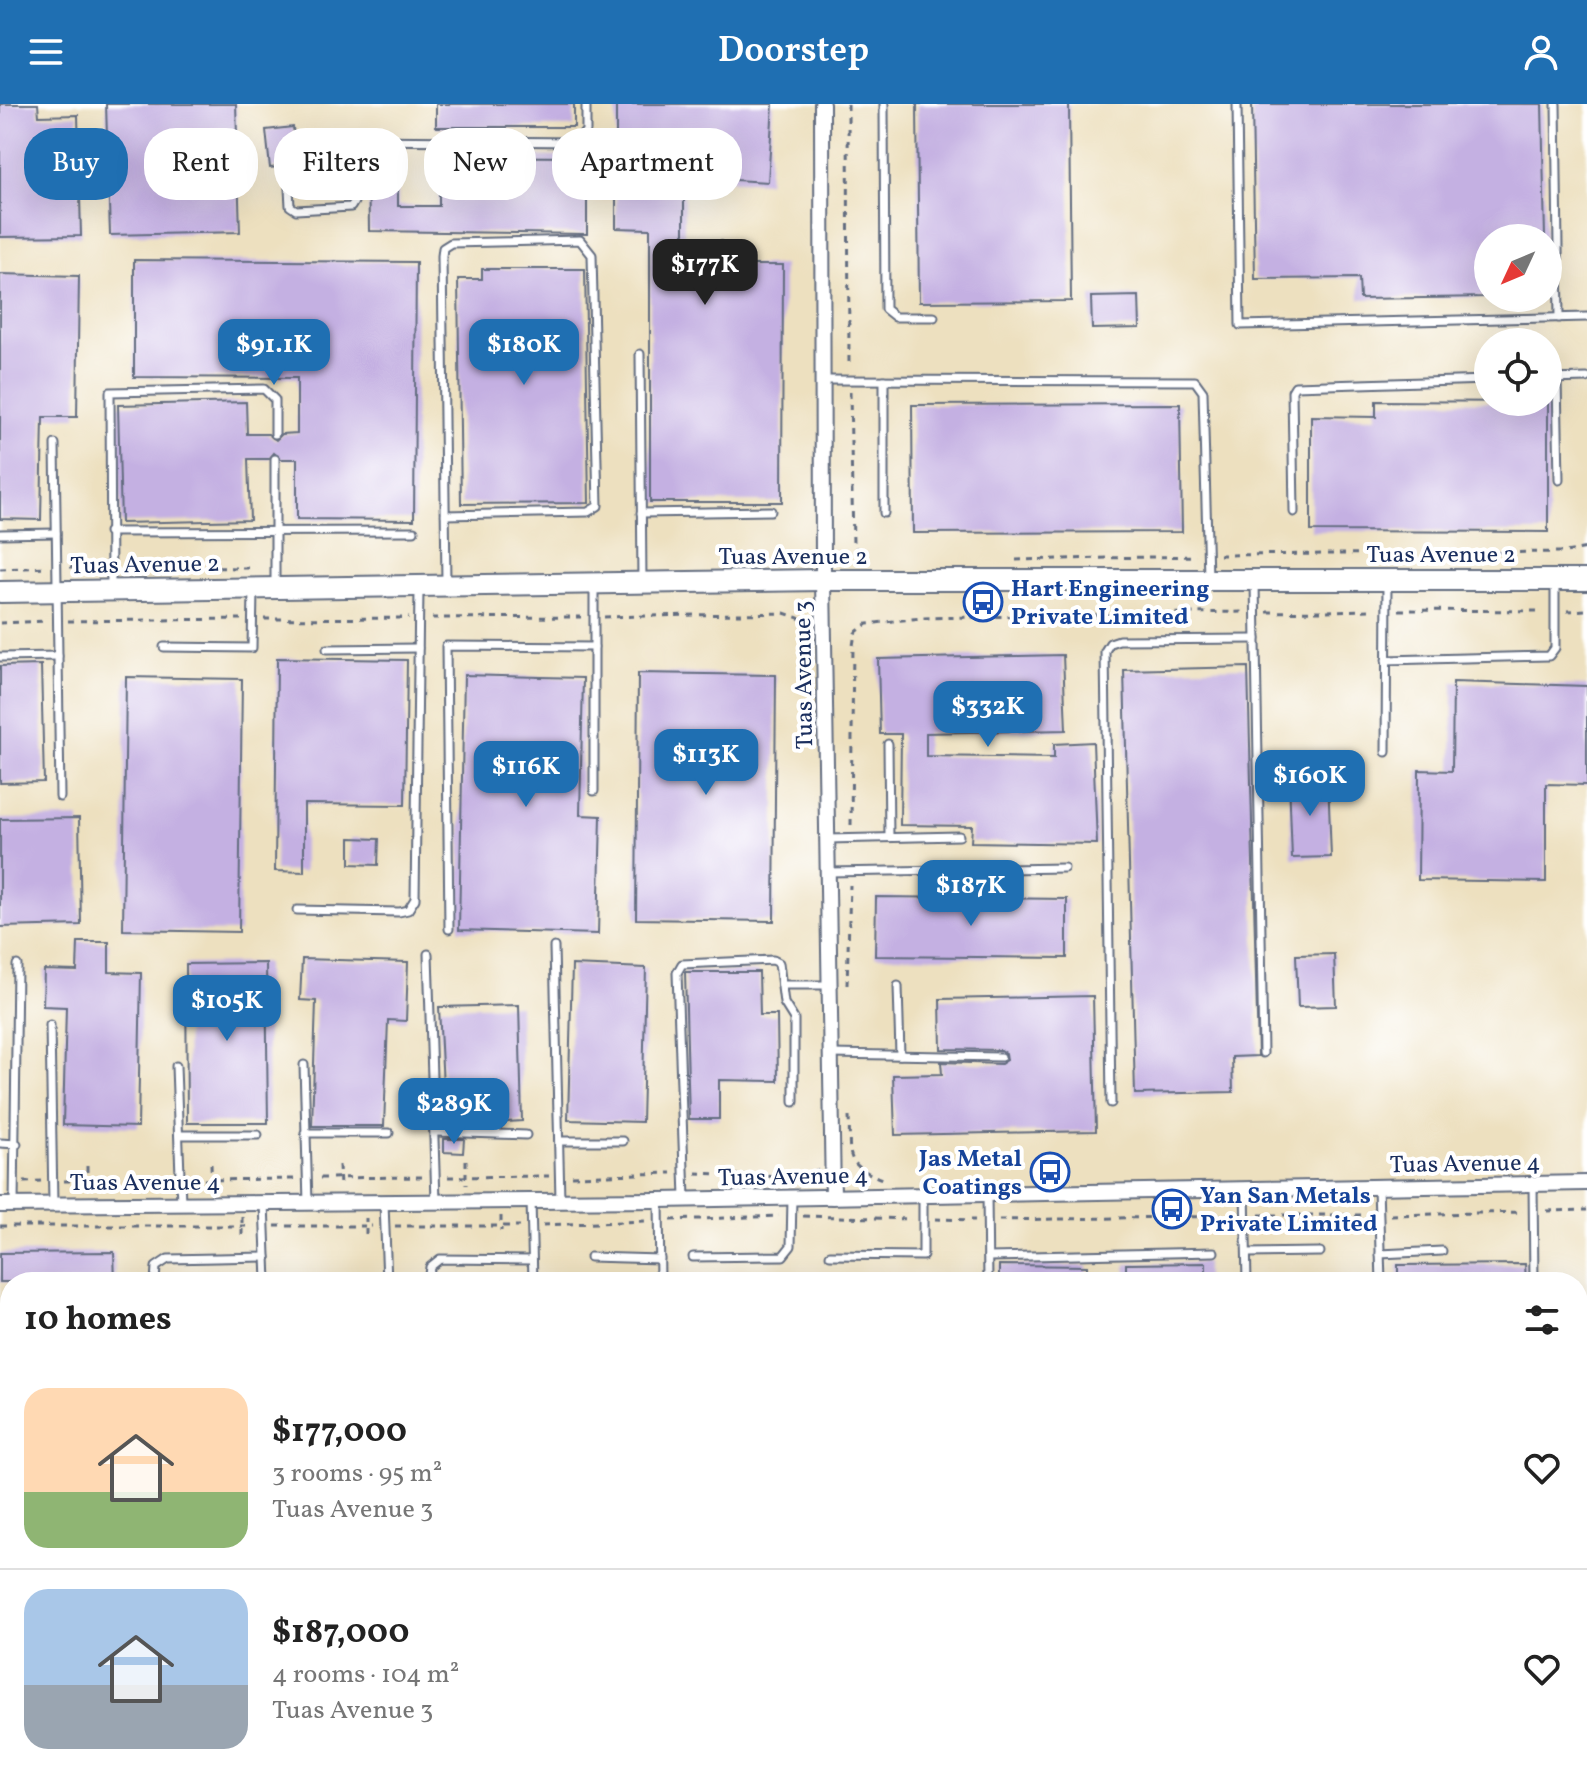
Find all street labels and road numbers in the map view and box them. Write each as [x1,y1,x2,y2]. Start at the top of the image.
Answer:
street label: Tuas Avenue 2 [1366,539,1516,573]
street label: Tuas Avenue 2 [718,541,868,575]
street label: Tuas Avenue 2 [70,548,220,584]
street label: Tuas Avenue 3 [787,600,823,750]
street label: Tuas Avenue 4 [1389,1147,1541,1183]
street label: Tuas Avenue 4 [717,1160,869,1196]
street label: Tuas Avenue 4 [69,1167,221,1201]

